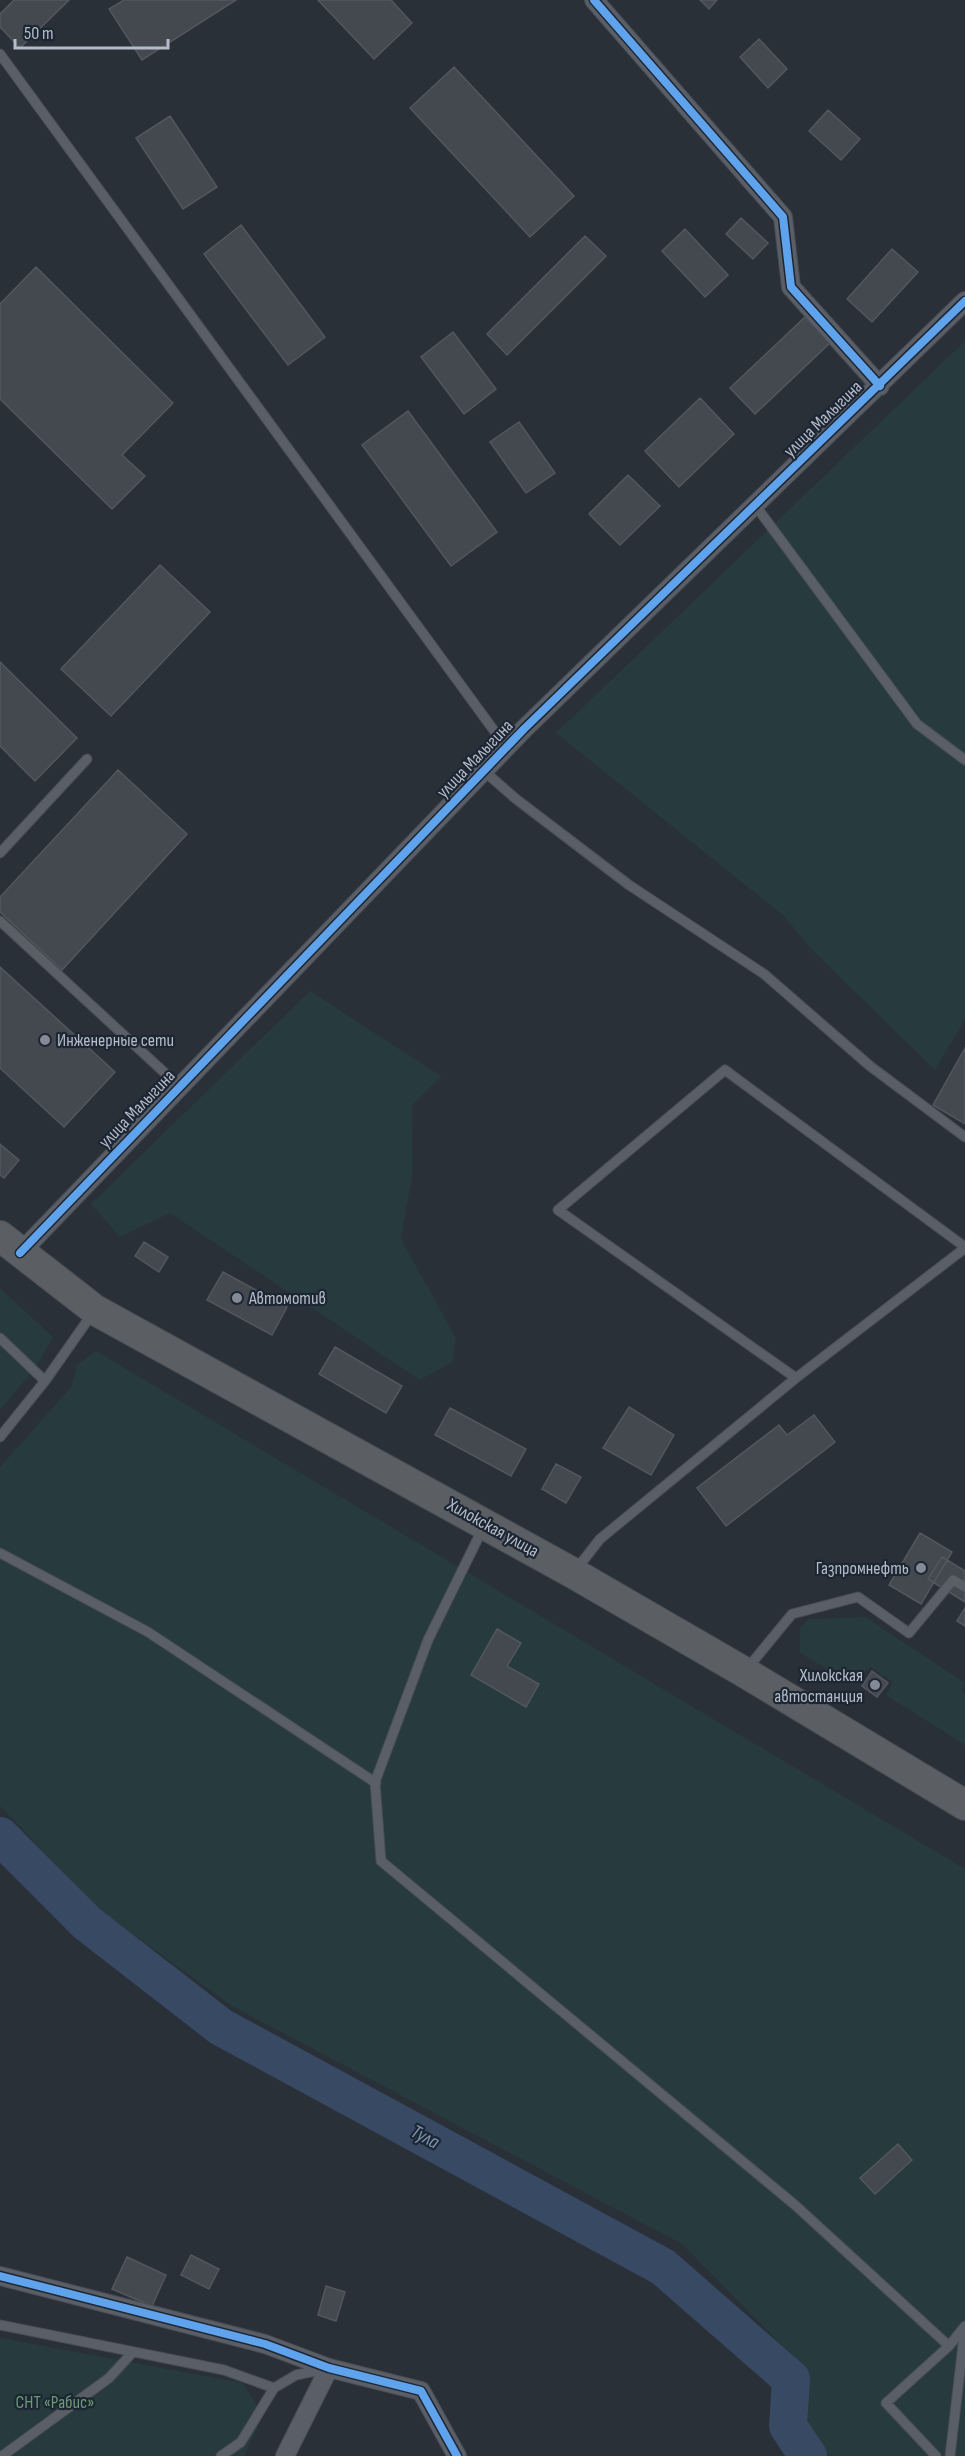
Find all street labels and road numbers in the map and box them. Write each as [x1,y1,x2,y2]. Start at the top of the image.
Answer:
street label: улица Малыгина [779,376,867,462]
street label: улица Малыгина [432,715,518,803]
street label: улица Малыгина [94,1065,180,1153]
street label: Хилокская улица [443,1494,542,1562]

